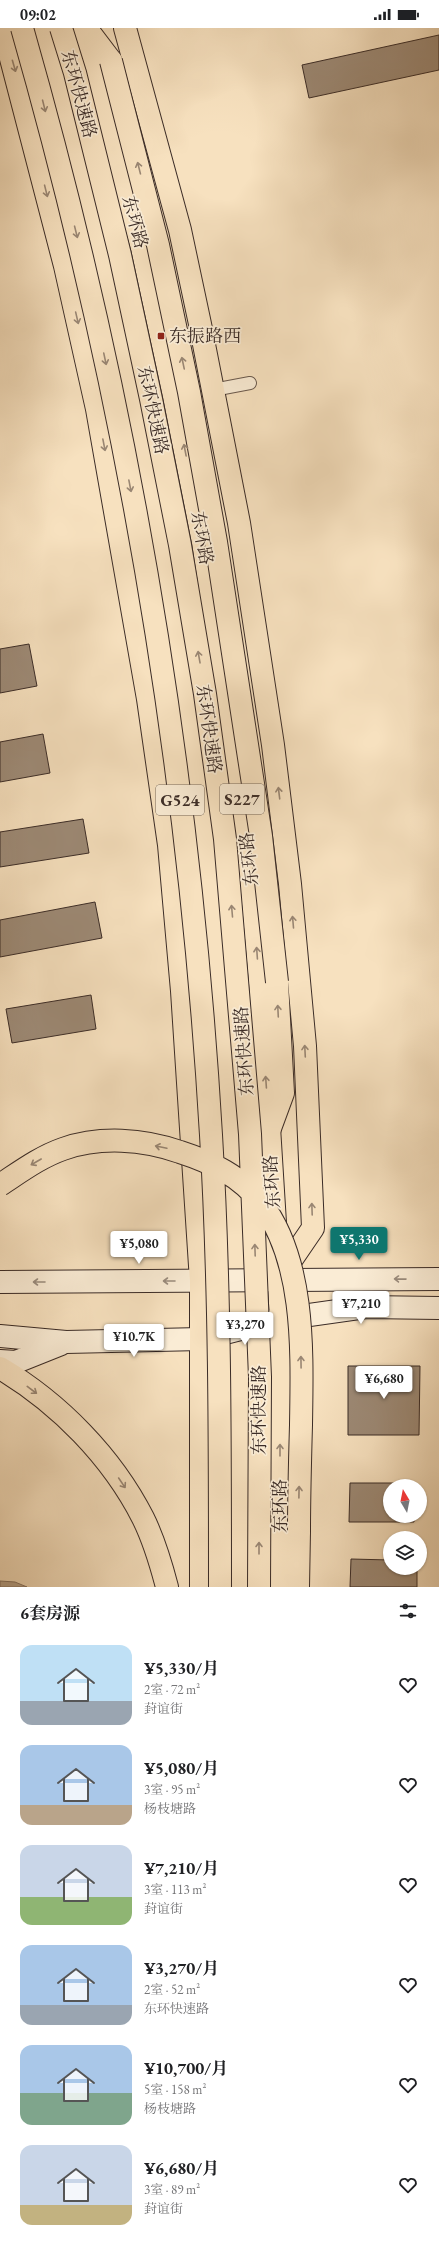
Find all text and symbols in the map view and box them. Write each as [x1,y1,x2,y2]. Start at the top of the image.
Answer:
text: 09:02 [20,5,56,24]
street label: 东环快速路 [57,47,102,140]
one-way arrow [11,59,18,72]
one-way arrow [41,99,48,112]
one-way arrow [134,162,142,175]
one-way arrow [43,185,51,198]
street label: 东环路 [117,193,154,251]
one-way arrow [73,225,80,238]
one-way arrow [73,311,81,324]
place label: 东振路西 [169,324,241,347]
marker: 东振路西 [156,331,166,341]
one-way arrow [101,352,109,365]
one-way arrow [178,357,186,370]
street label: 东环快速路 [133,363,174,456]
one-way arrow [100,438,108,451]
one-way arrow [181,444,189,457]
one-way arrow [126,479,134,492]
street label: 东环路 [186,509,219,566]
one-way arrow [194,651,202,664]
street label: 东环快速路 [192,683,227,775]
road number: S227 [220,784,264,814]
road number: G524 [156,785,204,815]
one-way arrow [275,787,283,800]
street label: 东环路 [234,831,263,887]
one-way arrow [229,905,236,918]
one-way arrow [290,916,297,929]
one-way arrow [254,947,261,960]
street label: 东环快速路 [229,1005,258,1097]
one-way arrow [275,1005,282,1018]
one-way arrow [302,1045,309,1058]
one-way arrow [262,1076,270,1089]
one-way arrow [155,1142,168,1150]
street label: 东环路 [258,1154,285,1210]
one-way arrow [30,1159,42,1167]
one-way arrow [308,1203,316,1216]
pin: ¥5,330 [326,1227,392,1261]
pin: ¥5,080 [106,1231,172,1265]
text: ¥5,330 [339,1231,379,1248]
text: ¥5,080 [119,1235,159,1252]
one-way arrow [251,1244,258,1257]
one-way arrow [394,1275,407,1282]
one-way arrow [163,1277,176,1285]
one-way arrow [33,1278,46,1286]
pin: ¥7,210 [328,1291,394,1325]
text: ¥7,210 [341,1295,381,1312]
pin: ¥3,270 [212,1312,278,1346]
text: ¥3,270 [225,1316,265,1333]
pin: ¥10.7K [101,1324,167,1358]
text: ¥10.7K [113,1328,155,1345]
one-way arrow [297,1356,305,1369]
street label: 东环快速路 [247,1365,270,1455]
pin: ¥6,680 [351,1366,417,1400]
text: ¥6,680 [364,1370,404,1387]
one-way arrow [27,1386,38,1394]
one-way arrow [276,1444,284,1457]
one-way arrow [118,1478,126,1489]
street label: 东环路 [268,1479,291,1533]
north arrow [383,1479,427,1523]
map controls [383,1479,427,1575]
one-way arrow [296,1486,303,1499]
button: layers [383,1531,427,1575]
one-way arrow [255,1542,263,1555]
icon: filters [397,1600,419,1622]
text: 6套房源 [20,1602,80,1624]
text: ¥5,330/月 [144,1657,219,1679]
icon: home [52,1661,100,1709]
icon: heart [397,1674,419,1696]
text: 2室 · 72 m² [144,1681,200,1698]
text: 葑谊街 [144,1700,183,1717]
text: ¥5,080/月 [144,1757,219,1779]
icon: home [52,1761,100,1809]
icon: heart [397,1774,419,1796]
text: 3室 · 95 m² [144,1781,200,1798]
text: 杨枝塘路 [144,1800,196,1817]
text: ¥7,210/月 [144,1857,219,1879]
icon: home [52,1861,100,1909]
icon: heart [397,1874,419,1896]
text: 3室 · 113 m² [144,1881,206,1898]
text: 葑谊街 [144,1900,183,1917]
text: ¥3,270/月 [144,1957,219,1979]
icon: home [52,1961,100,2009]
icon: heart [397,1974,419,1996]
text: 2室 · 52 m² [144,1981,200,1998]
text: 东环快速路 [144,2000,209,2017]
text: ¥10,700/月 [144,2057,228,2079]
icon: home [52,2061,100,2109]
icon: heart [397,2074,419,2096]
text: 5室 · 158 m² [144,2081,206,2098]
text: 杨枝塘路 [144,2100,196,2117]
text: ¥6,680/月 [144,2157,219,2179]
icon: home [52,2161,100,2209]
icon: heart [397,2174,419,2196]
text: 3室 · 89 m² [144,2181,200,2198]
text: 葑谊街 [144,2200,183,2217]

